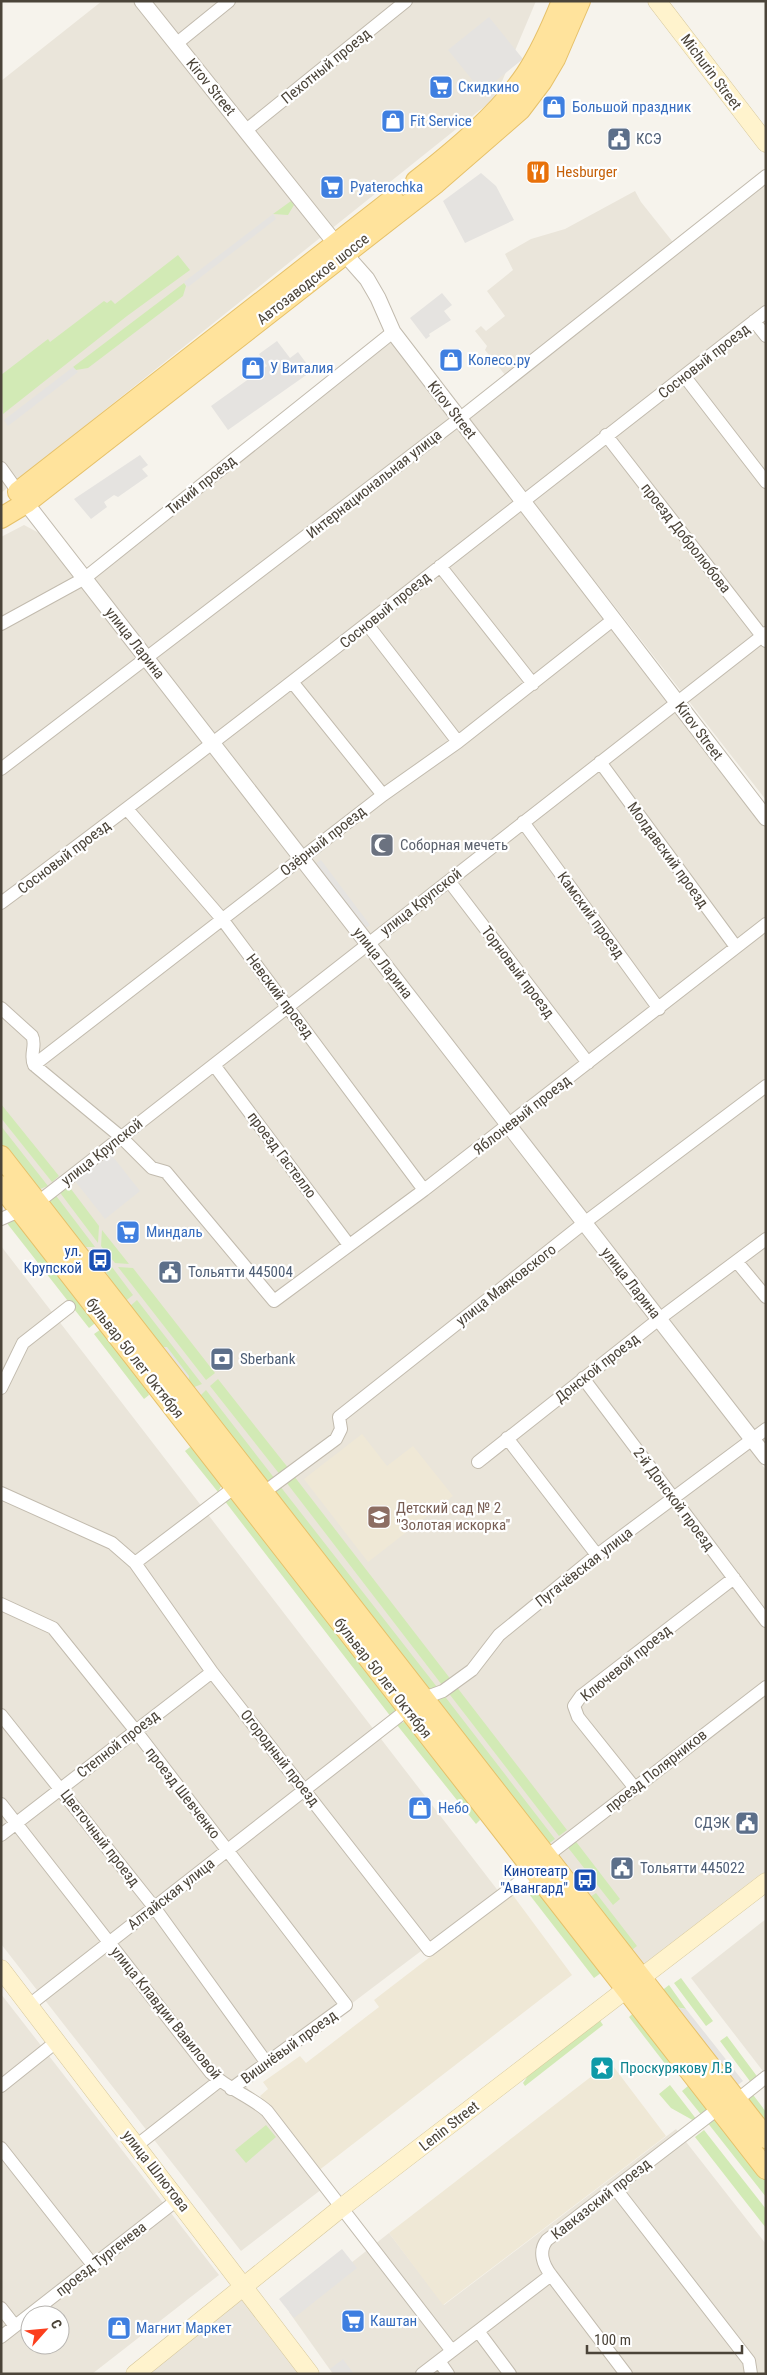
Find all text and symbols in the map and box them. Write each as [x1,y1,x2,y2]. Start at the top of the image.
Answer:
street label: Пехотный проезд [278,24,374,108]
street label: Michurin Street [677,31,745,113]
street label: Kirov Street [182,55,240,119]
supermarket icon: Скидкино [428,74,454,100]
place label: Скидкино [458,78,519,96]
shop icon: Большой праздник [541,94,567,120]
place label: Большой праздник [572,98,691,116]
shop icon: Fit Service [380,108,406,134]
place label: Fit Service [410,112,472,130]
public building icon: КСЭ [606,126,632,152]
place label: КСЭ [636,130,662,148]
restaurant icon: Hesburger [525,159,551,185]
place label: Hesburger [556,163,618,181]
supermarket icon: Pyaterochka [319,174,345,200]
place label: Pyaterochka [350,178,423,196]
street label: Автозаводское шоссе [253,230,373,328]
street label: Сосновый проезд [655,320,753,402]
shop icon: Колесо.ру [438,347,464,373]
place label: Колесо.ру [468,351,530,369]
shop icon: У Виталия [240,355,266,381]
place label: У Виталия [270,359,333,377]
street label: Kirov Street [424,377,480,443]
street label: Интернациональная улица [303,426,445,542]
street label: Тихий проезд [163,451,239,519]
street label: проезд Добролюбова [637,479,735,597]
street label: Сосновый проезд [336,568,434,652]
street label: улица Ларина [101,604,169,682]
street label: Kirov Street [671,698,727,764]
street label: Молдавский проезд [624,799,712,911]
street label: Озёрный проезд [277,802,369,880]
street label: Сосновый проезд [14,816,114,898]
mosque icon: Cоборная мечеть [369,832,395,858]
place label: Cоборная мечеть [400,836,508,854]
street label: улица Крупской [377,865,465,939]
street label: Камский проезд [554,868,628,962]
street label: Торновый проезд [478,923,558,1021]
street label: улица Ларина [349,924,417,1002]
street label: Невский проезд [242,950,318,1042]
street label: Яблоневый проезд [470,1071,574,1159]
street label: проезд Гастелло [244,1108,320,1202]
street label: улица Крупской [58,1115,146,1189]
supermarket icon: Миндаль [115,1219,141,1245]
place label: Миндаль [146,1223,203,1241]
street label: улица Маяковского [452,1240,560,1330]
place label: ул. Крупской [23,1242,82,1277]
street label: улица Ларина [597,1244,665,1322]
bus stop icon: ул. Крупской [87,1247,113,1273]
public building icon: Тольятти 445004 [157,1259,183,1285]
place label: Тольятти 445004 [188,1263,293,1281]
street label: бульвар 50 лет Октября [82,1294,188,1422]
street label: Донской проезд [551,1330,643,1406]
bank icon: Sberbank [209,1346,235,1372]
place label: Sberbank [240,1350,296,1368]
street label: 2-й Донской проезд [629,1444,719,1554]
place label: Детский сад № 2 "Золотая искорка" [396,1499,511,1534]
school or university icon: Детский сад № 2 "Золотая искорка" [366,1504,392,1530]
street label: Пугачёвская улица [532,1523,636,1611]
street label: бульвар 50 лет Октября [330,1614,436,1742]
street label: Ключевой проезд [577,1621,675,1705]
street label: Степной проезд [73,1706,163,1782]
street label: Огородный проезд [237,1706,323,1810]
street label: проезд Полярников [602,1726,710,1816]
street label: проезд Шевченко [142,1744,224,1842]
street label: Цветочный проезд [57,1786,143,1890]
shop icon: Небо [407,1795,433,1821]
place label: Небо [438,1799,469,1817]
public building icon: СДЭК [734,1810,760,1836]
place label: СДЭК [694,1814,731,1832]
street label: Алтайская улица [124,1854,218,1934]
public building icon: Тольятти 445022 [609,1855,635,1881]
place label: Тольятти 445022 [640,1859,745,1877]
place label: Кинотеатр "Авангард" [500,1862,568,1897]
bus stop icon: Кинотеатр "Авангард" [572,1867,598,1893]
street label: улица Клавдии Вавиловой [107,1943,225,2083]
street label: Вишнёвый проезд [238,2006,340,2088]
place icon: Проскурякову Л.В [589,2055,615,2081]
place label: Проскурякову Л.В [620,2059,732,2077]
street label: Lenin Street [416,2097,482,2155]
street label: улица Шлютова [119,2127,193,2215]
street label: Кавказский проезд [548,2155,654,2243]
street label: проезд Тургенева [52,2218,150,2300]
north arrow [20,2305,70,2355]
supermarket icon: Каштан [340,2308,366,2334]
place label: Каштан [370,2312,417,2330]
shop icon: Магнит Маркет [106,2315,132,2341]
text: С [48,2317,66,2331]
place label: Магнит Маркет [136,2319,232,2337]
scale bar [587,2322,742,2354]
text: 100 m [594,2331,631,2349]

